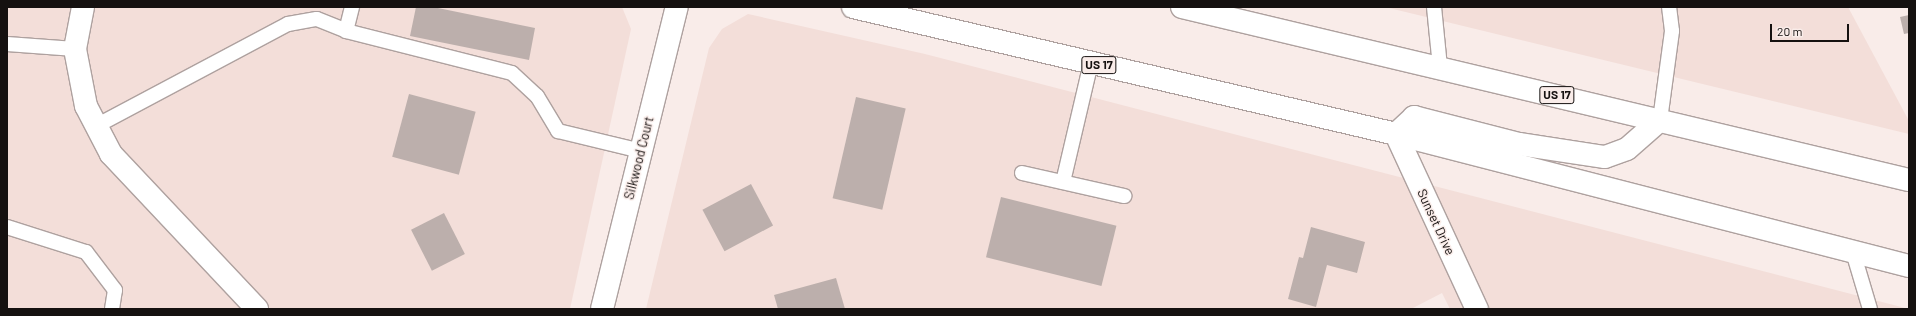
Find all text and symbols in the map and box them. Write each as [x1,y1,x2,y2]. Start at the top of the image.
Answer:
scale bar [1772,16,1851,42]
text: 20 m [1777,24,1803,38]
road number: US 17 [1081,55,1117,75]
road number: US 17 [1539,85,1575,105]
street label: Silkwood Court [621,115,657,201]
street label: Sunset Drive [1414,187,1458,257]

